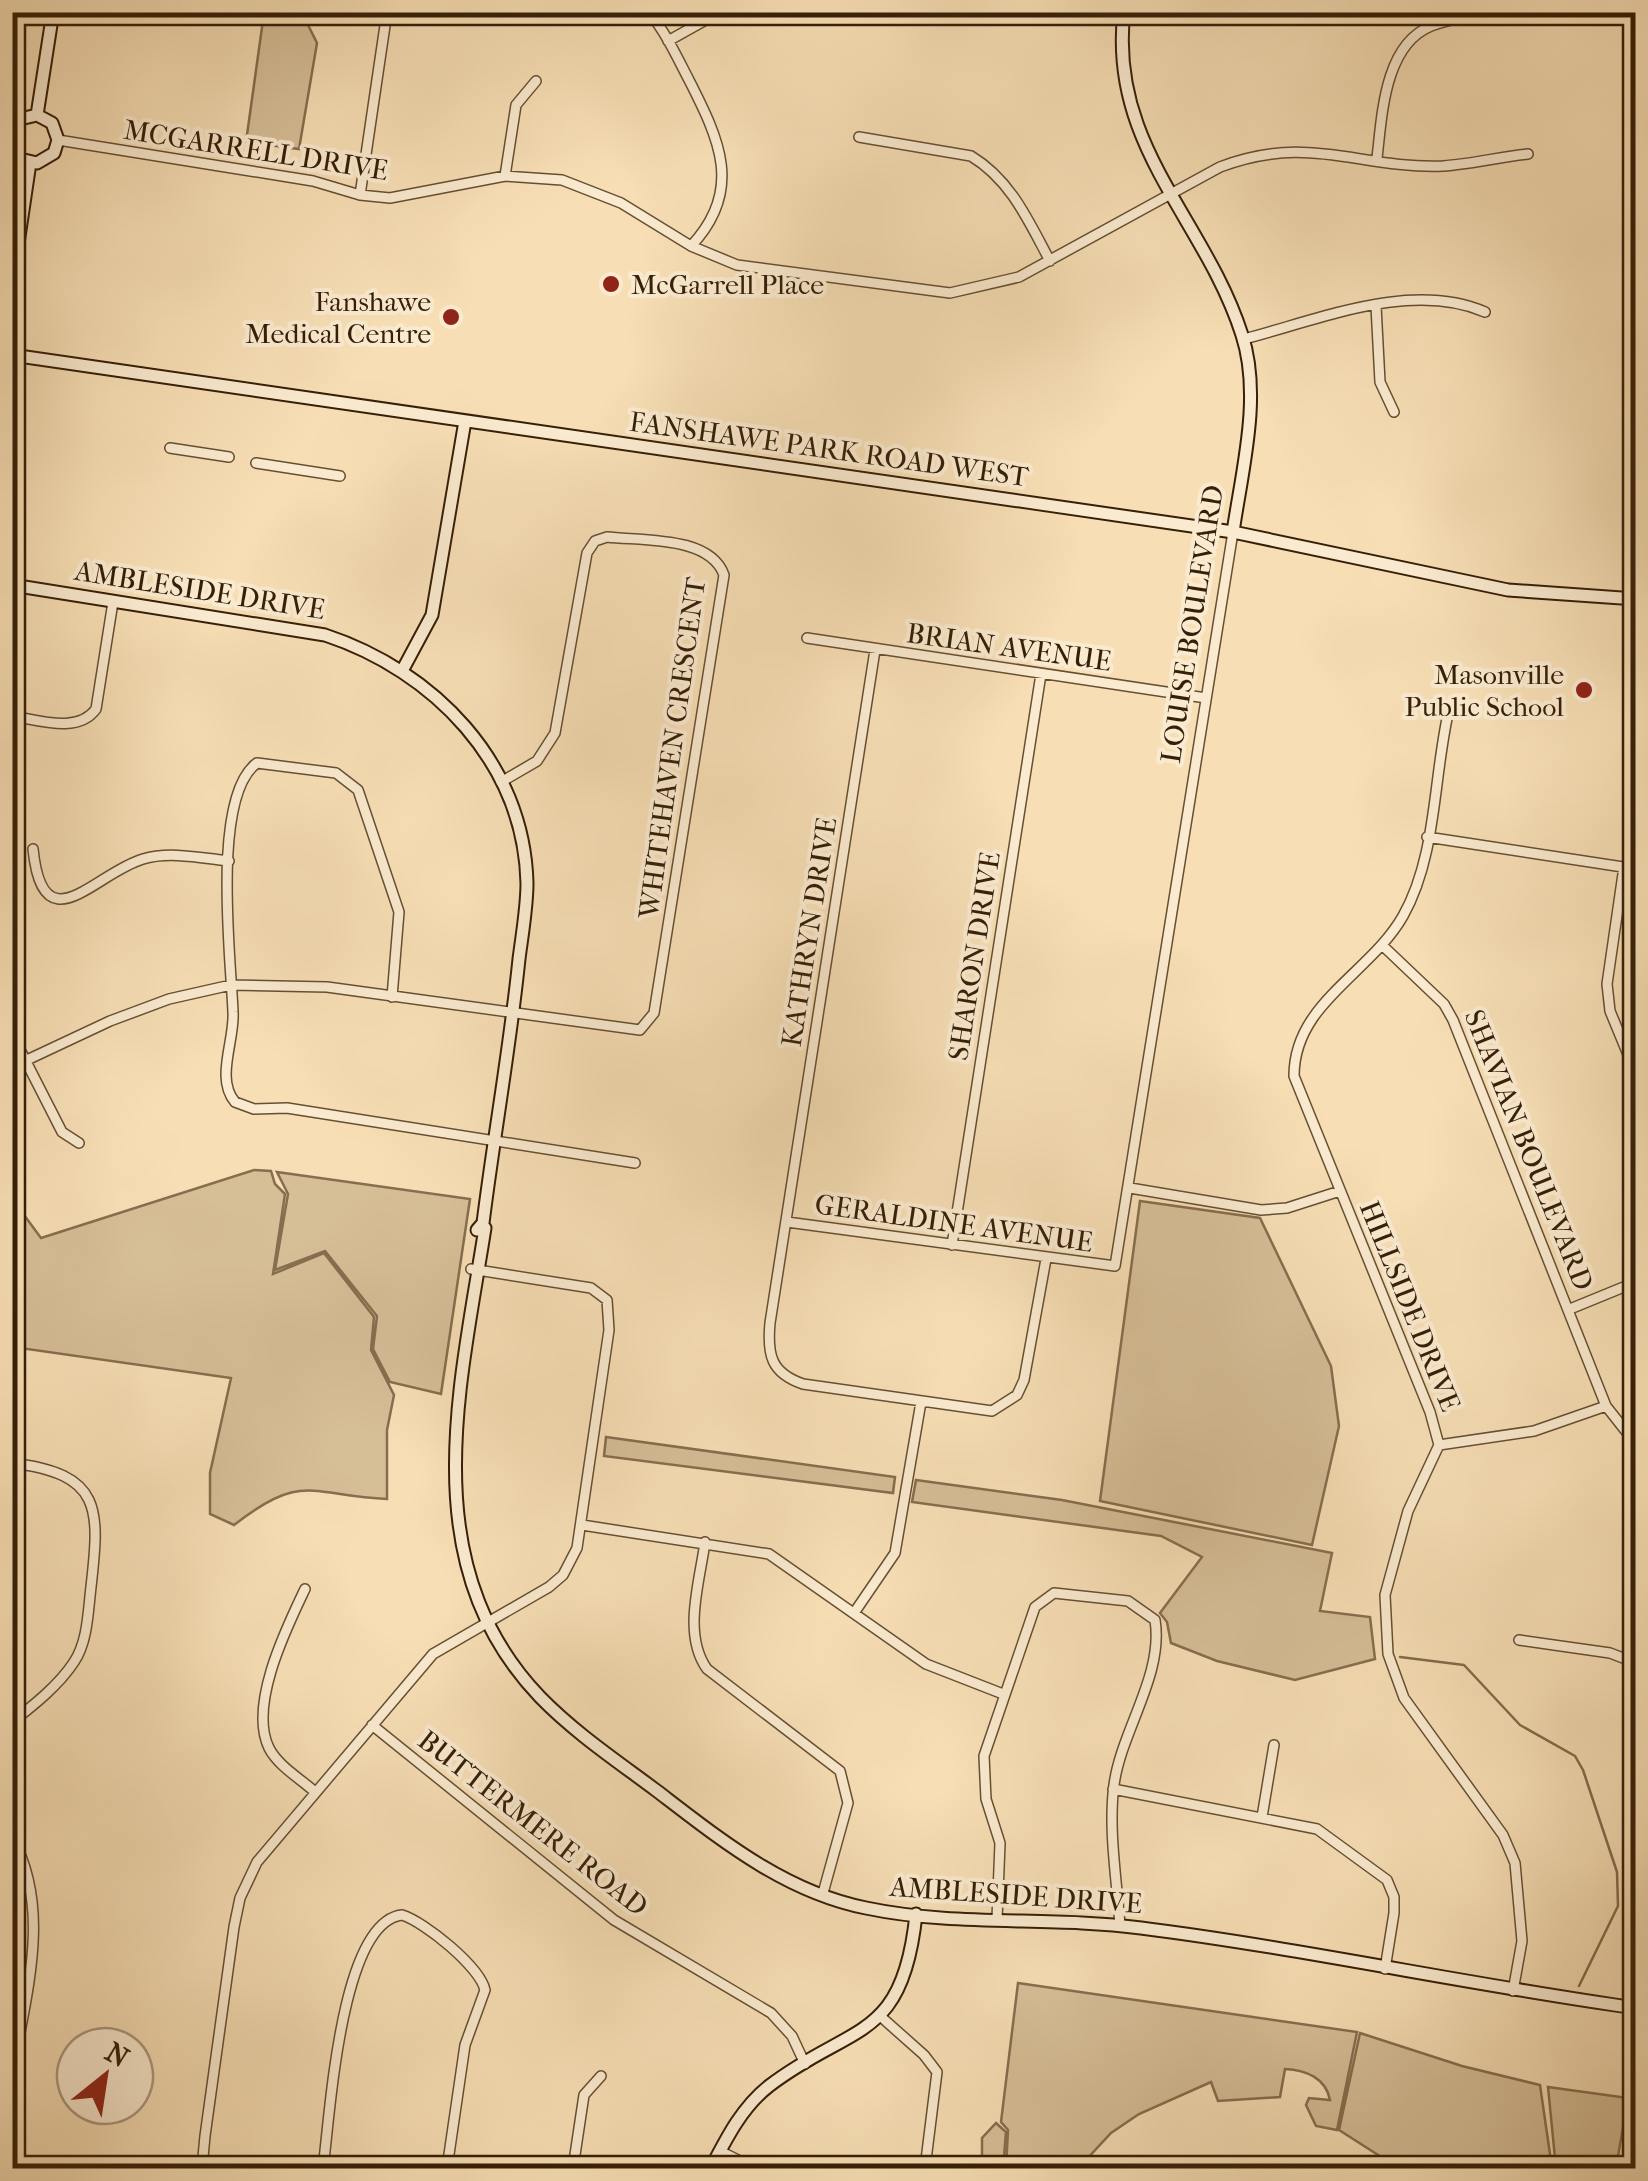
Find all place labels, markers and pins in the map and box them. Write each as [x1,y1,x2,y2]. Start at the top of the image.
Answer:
place label: McGarrell Place [631,268,824,301]
marker: McGarrell Place [600,273,622,295]
place label: Fanshawe Medical Centre [245,285,431,350]
marker: Fanshawe Medical Centre [440,306,462,328]
place label: Masonville Public School [1405,658,1564,723]
marker: Masonville Public School [1573,679,1595,701]

